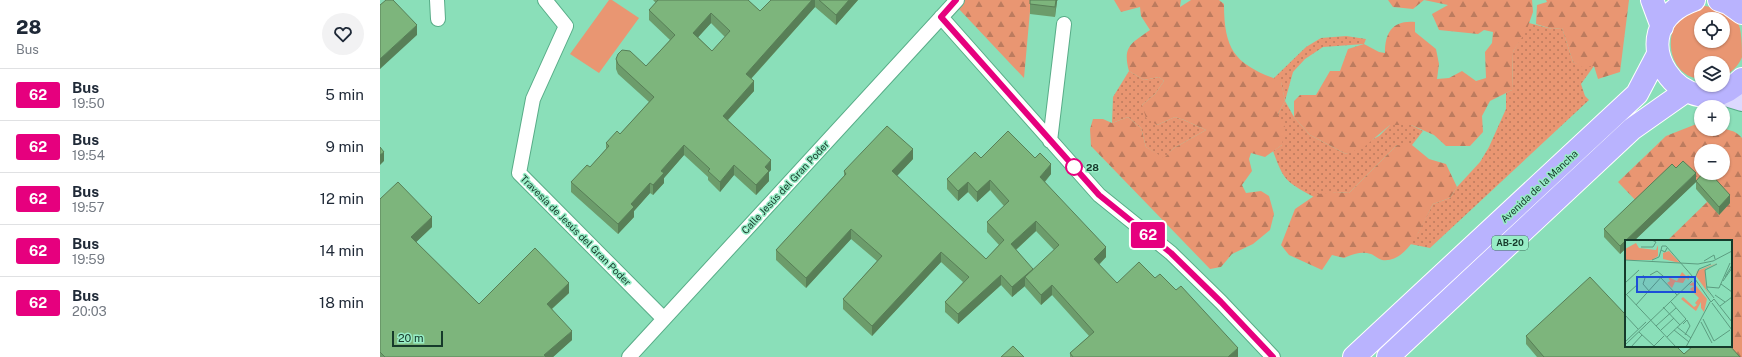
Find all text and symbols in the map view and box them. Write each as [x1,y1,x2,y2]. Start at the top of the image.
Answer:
map controls [1694,12,1730,180]
button: locate [1694,12,1730,48]
button: heart [322,13,364,55]
text: 28 [16,16,41,38]
text: Bus [16,42,39,57]
button: layers [1694,56,1730,92]
text: Bus [72,79,99,96]
text: 5 min [325,86,364,103]
text: 62 [29,87,47,103]
text: 19:50 [72,96,105,111]
button: + [1694,100,1730,136]
text: Bus [72,131,99,148]
text: 9 min [326,138,364,155]
street label: Calle Jesús del Gran Poder [739,138,831,236]
text: 62 [29,139,47,155]
button: − [1694,144,1730,180]
street label: Avenida de la Mancha [1498,147,1580,225]
text: 19:54 [72,148,105,163]
marker: 28 [1065,158,1083,176]
place label: 28 [1086,161,1099,173]
street label: Travesía de Jesús del Gran Poder [518,172,634,288]
text: Bus [72,183,99,200]
text: 12 min [320,190,364,207]
text: 62 [29,191,47,207]
text: 19:57 [72,200,104,215]
line badge: 62 [1130,222,1166,248]
text: 62 [1139,227,1157,243]
text: Bus [72,235,99,252]
road number: AB-20 [1492,236,1528,250]
inset map [1625,240,1732,347]
text: 14 min [319,242,364,259]
text: 62 [29,243,47,259]
text: 19:59 [72,252,105,267]
text: Bus [72,287,99,304]
text: 18 min [319,294,364,311]
text: 62 [29,295,47,311]
text: 20:03 [72,304,107,319]
scale bar [392,329,443,348]
text: 20 m [398,332,423,344]

